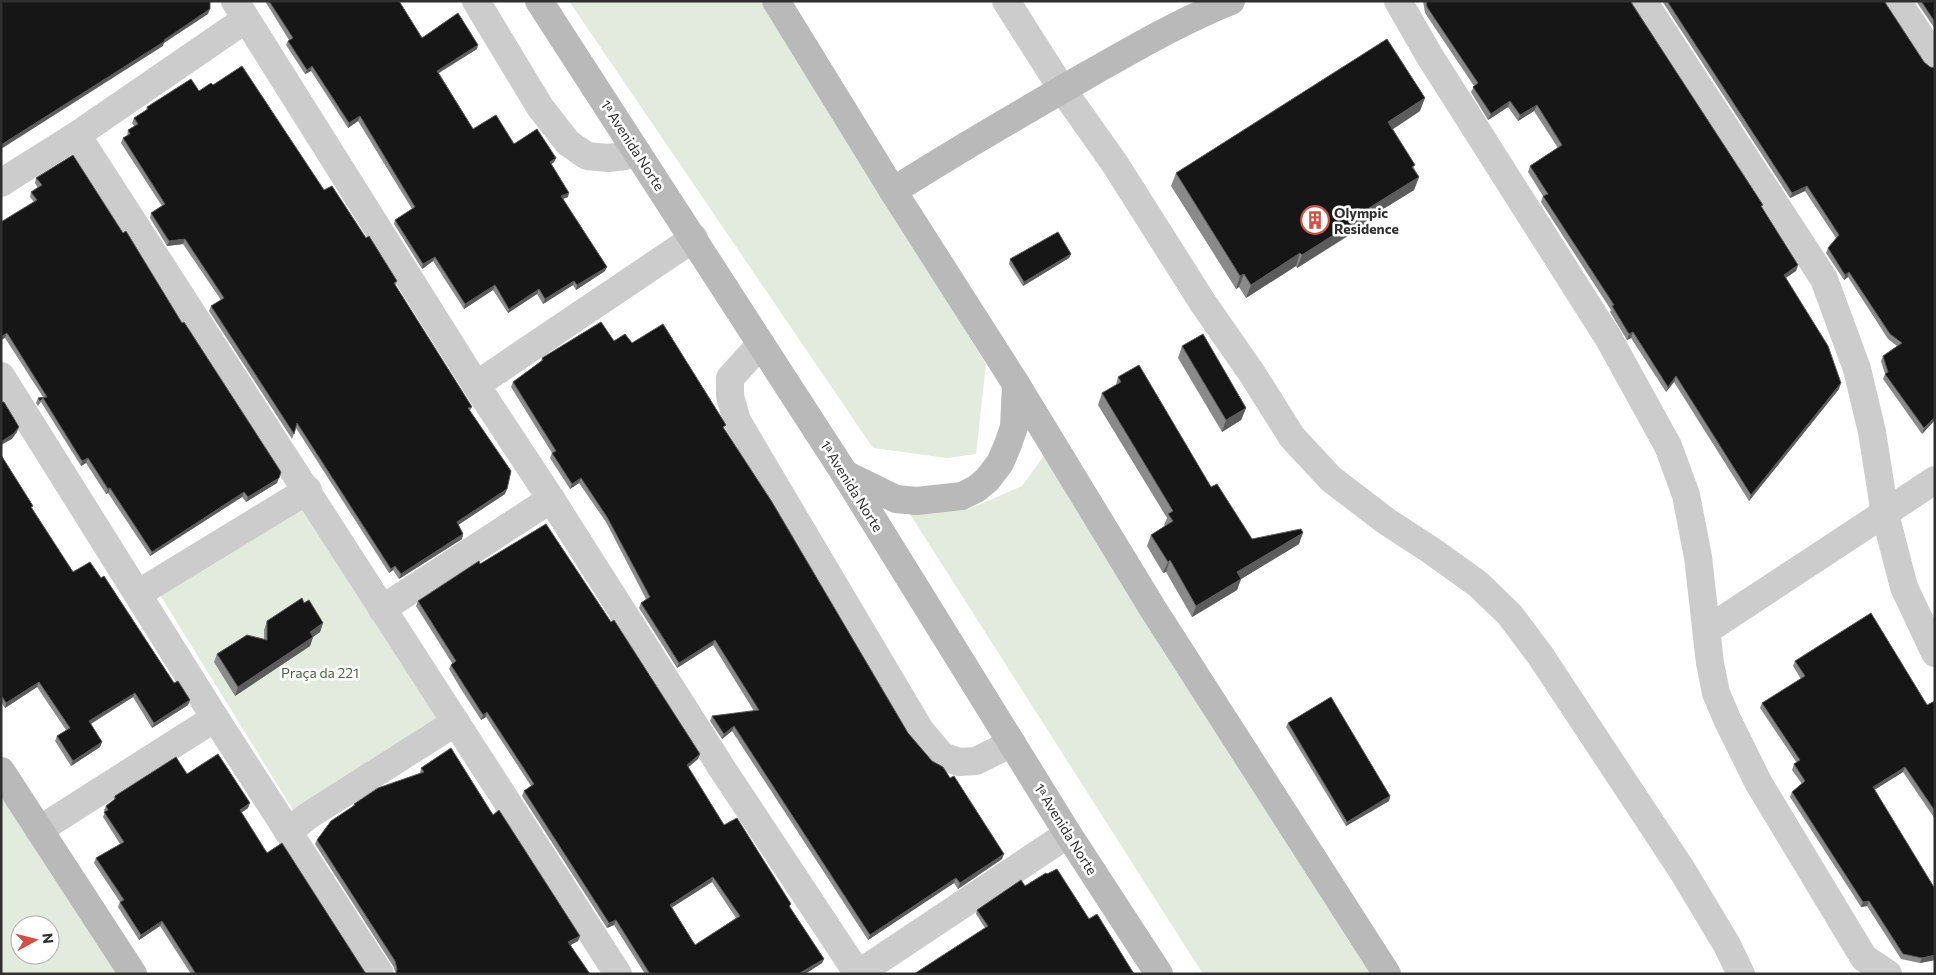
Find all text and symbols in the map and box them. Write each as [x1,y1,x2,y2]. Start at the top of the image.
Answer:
street label: 1ᵃ Avenida Norte [597,97,669,193]
place label: Olympic Residence [1334,204,1399,237]
building icon: Olympic Residence [1300,205,1330,235]
street label: 1ᵃ Avenida Norte [817,437,887,535]
park label: Praça da 221 [281,664,359,681]
street label: 1ᵃ Avenida Norte [1031,780,1101,878]
north arrow [10,915,60,965]
text: N [39,932,57,945]

